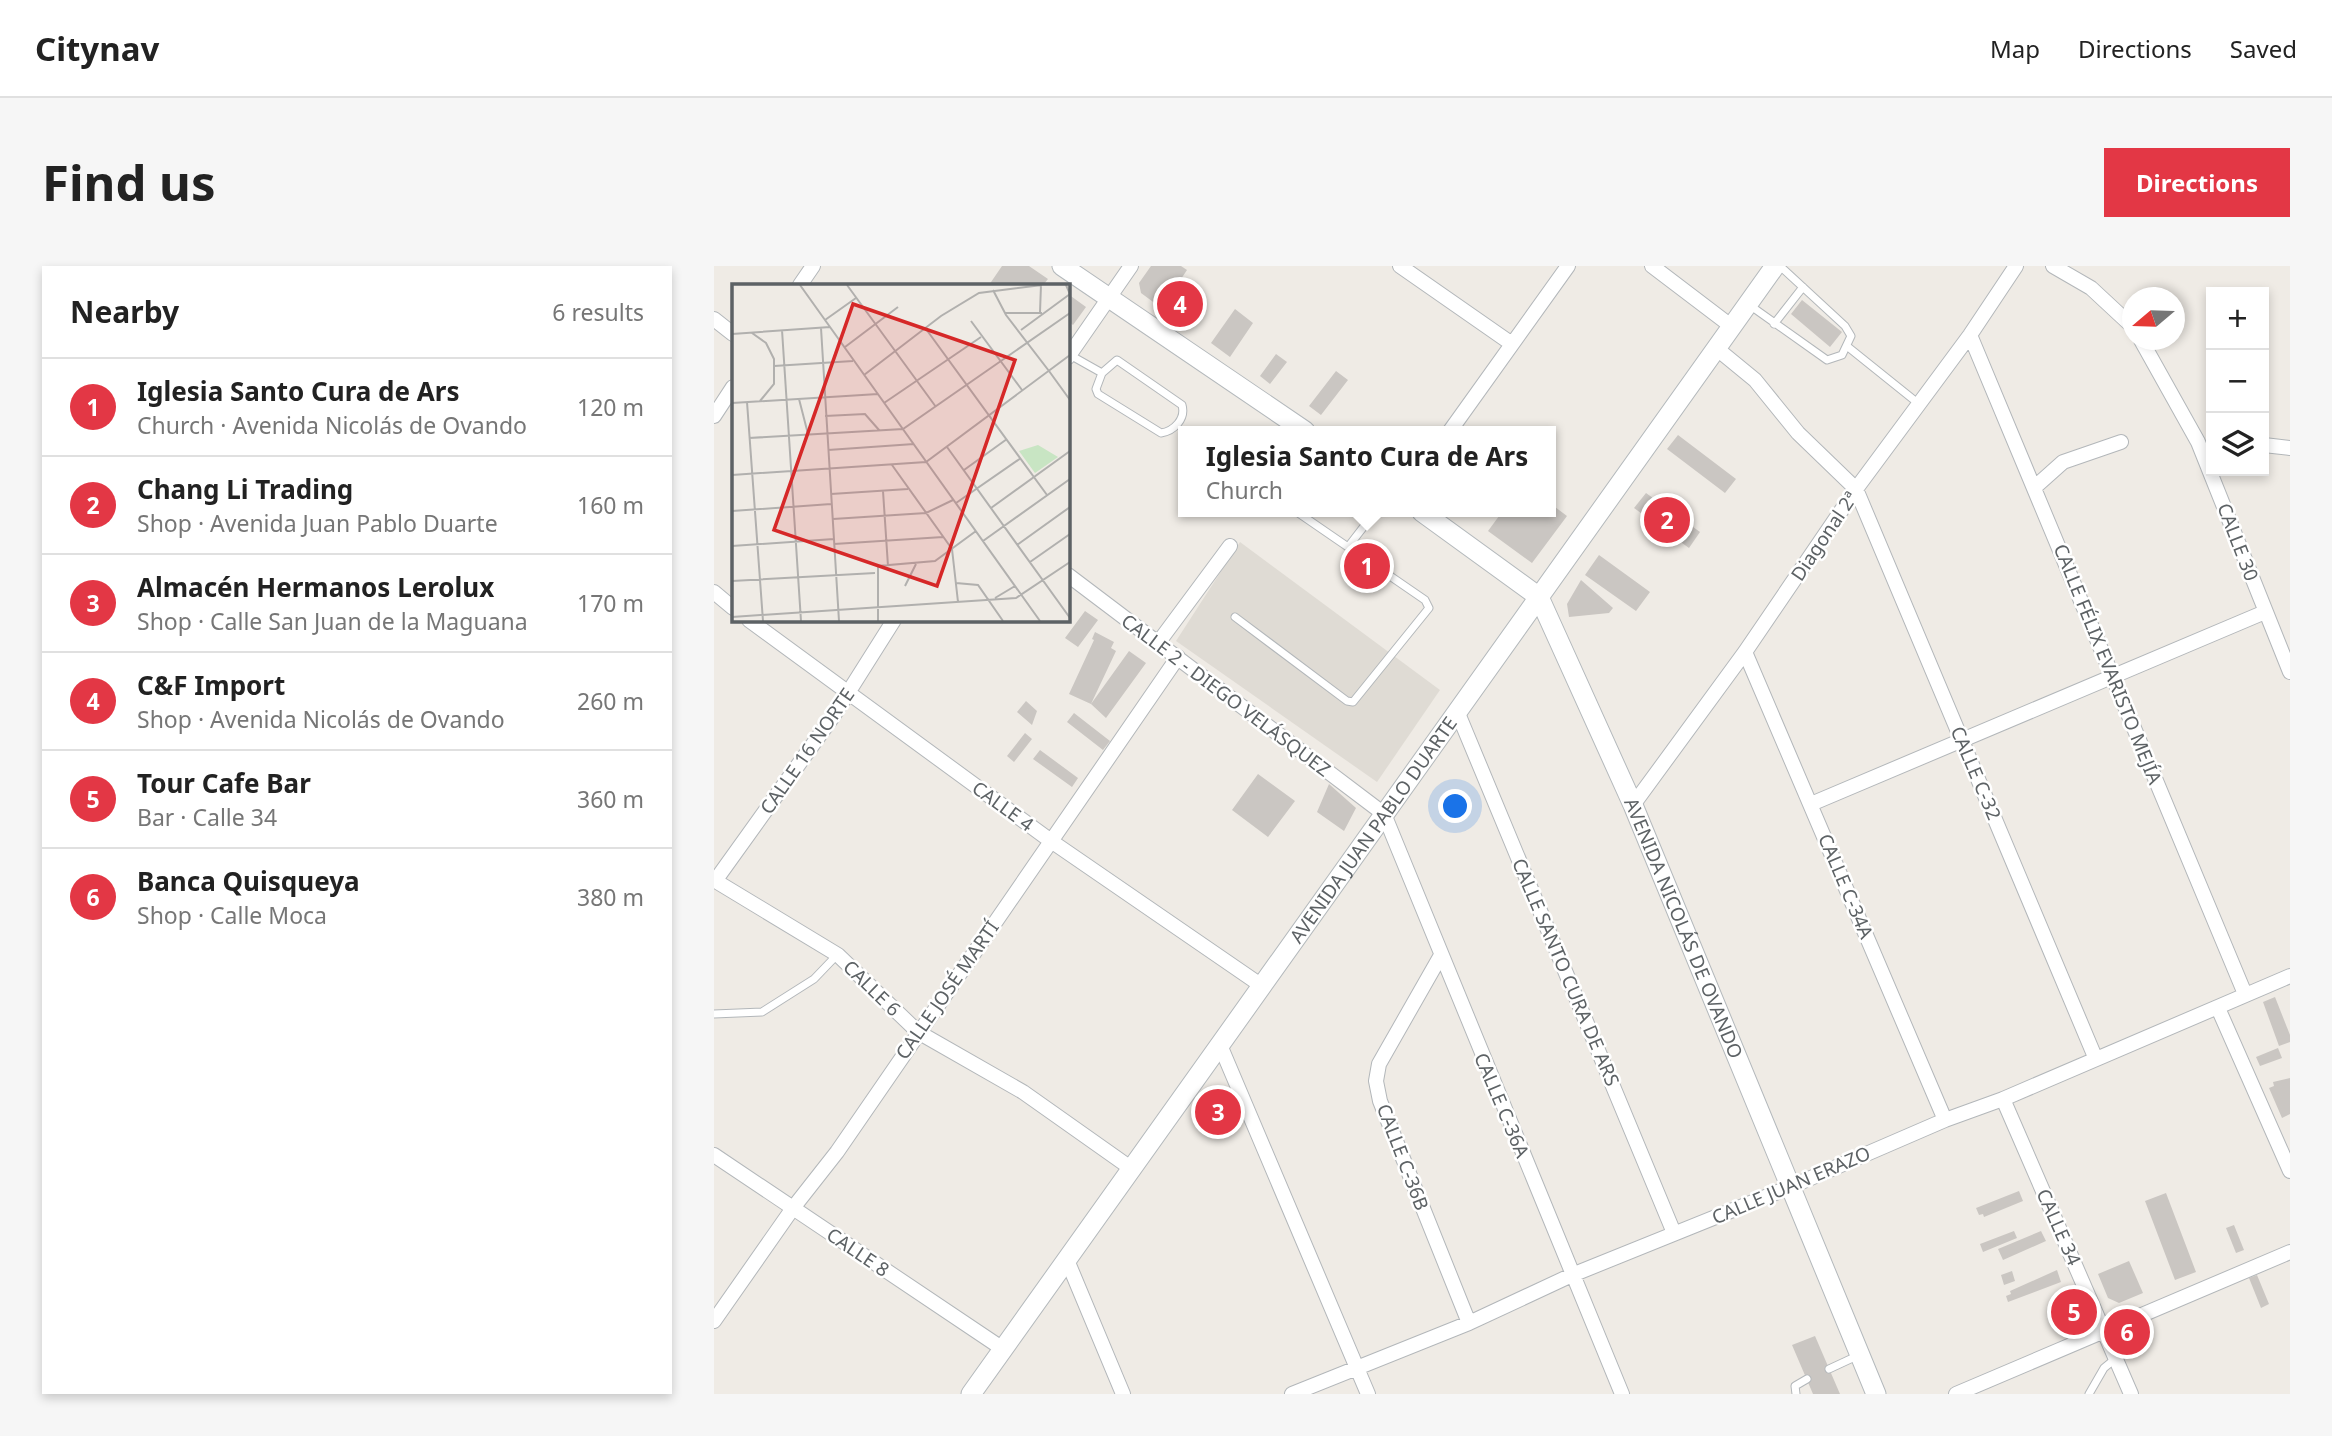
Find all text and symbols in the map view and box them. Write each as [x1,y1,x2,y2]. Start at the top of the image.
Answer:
text: Citynav [35,26,159,71]
text: Map [1990,32,2040,65]
text: Directions [2078,32,2192,65]
text: Saved [2230,32,2297,65]
button: Directions [2104,148,2290,217]
text: Find us [42,149,216,215]
pin: 4 [1157,278,1203,330]
inset map [732,284,1069,621]
north arrow [2122,287,2185,350]
map controls [2206,287,2269,476]
button: + [2206,287,2269,350]
text: Nearby [70,291,179,332]
text: 6 results [552,296,644,328]
button: − [2206,350,2269,413]
text: Iglesia Santo Cura de Ars [137,373,459,409]
text: 1 [86,391,100,423]
text: 120 m [577,391,644,423]
text: Church · Avenida Nicolás de Ovando [137,409,527,441]
button: layers [2206,413,2269,476]
popup [1178,426,1556,517]
text: Iglesia Santo Cura de Ars [1206,438,1528,474]
text: Chang Li Trading [137,471,353,507]
text: Church [1206,474,1283,506]
street label: Diagonal 2ª [1785,486,1863,586]
text: 2 [86,489,100,521]
text: 160 m [577,489,644,521]
pin: 2 [1644,494,1690,546]
street label: CALLE 30 [2211,499,2265,585]
text: Shop · Avenida Juan Pablo Duarte [137,507,498,539]
pin: 1 [1344,540,1390,592]
street label: CALLE FÉLIX EVARISTO MEJÍA [2048,540,2169,789]
text: Almacén Hermanos Lerolux [137,569,494,605]
text: 3 [86,587,100,619]
text: 170 m [577,587,644,619]
text: Shop · Calle San Juan de la Maguana [137,605,528,637]
street label: CALLE 2 - DIEGO VELÁSQUEZ [1116,608,1336,782]
text: C&F Import [137,667,285,703]
street label: CALLE 16 NORTE [754,683,860,819]
text: 4 [86,685,100,717]
text: 260 m [577,685,644,717]
text: Shop · Avenida Nicolás de Ovando [137,703,505,735]
street label: AVENIDA JUAN PABLO DUARTE [1284,711,1463,948]
street label: CALLE C-32 [1945,722,2007,824]
text: Tour Cafe Bar [137,765,311,801]
street label: CALLE 4 [967,775,1039,837]
text: 5 [86,783,100,815]
text: 360 m [577,783,644,815]
your location [1438,789,1472,823]
street label: AVENIDA NICOLÁS DE OVANDO [1618,793,1749,1062]
text: Bar · Calle 34 [137,801,277,833]
street label: CALLE C-34A [1812,830,1880,943]
street label: CALLE SANTO CURA DE ARS [1506,854,1626,1090]
text: Banca Quisqueya [137,863,360,899]
text: 6 [86,881,100,913]
text: 380 m [577,881,644,913]
text: Shop · Calle Moca [137,899,327,931]
street label: CALLE JOSÉ MARTÍ [889,915,1005,1065]
street label: CALLE 6 [838,954,906,1022]
street label: CALLE C-36A [1468,1049,1536,1162]
pin: 3 [1195,1086,1241,1138]
street label: CALLE C-36B [1371,1100,1435,1214]
street label: CALLE JUAN ERAZO [1708,1140,1874,1230]
street label: CALLE 34 [2031,1185,2087,1270]
street label: CALLE 8 [822,1222,894,1282]
pin: 5 [2051,1286,2097,1338]
pin: 6 [2104,1306,2150,1358]

